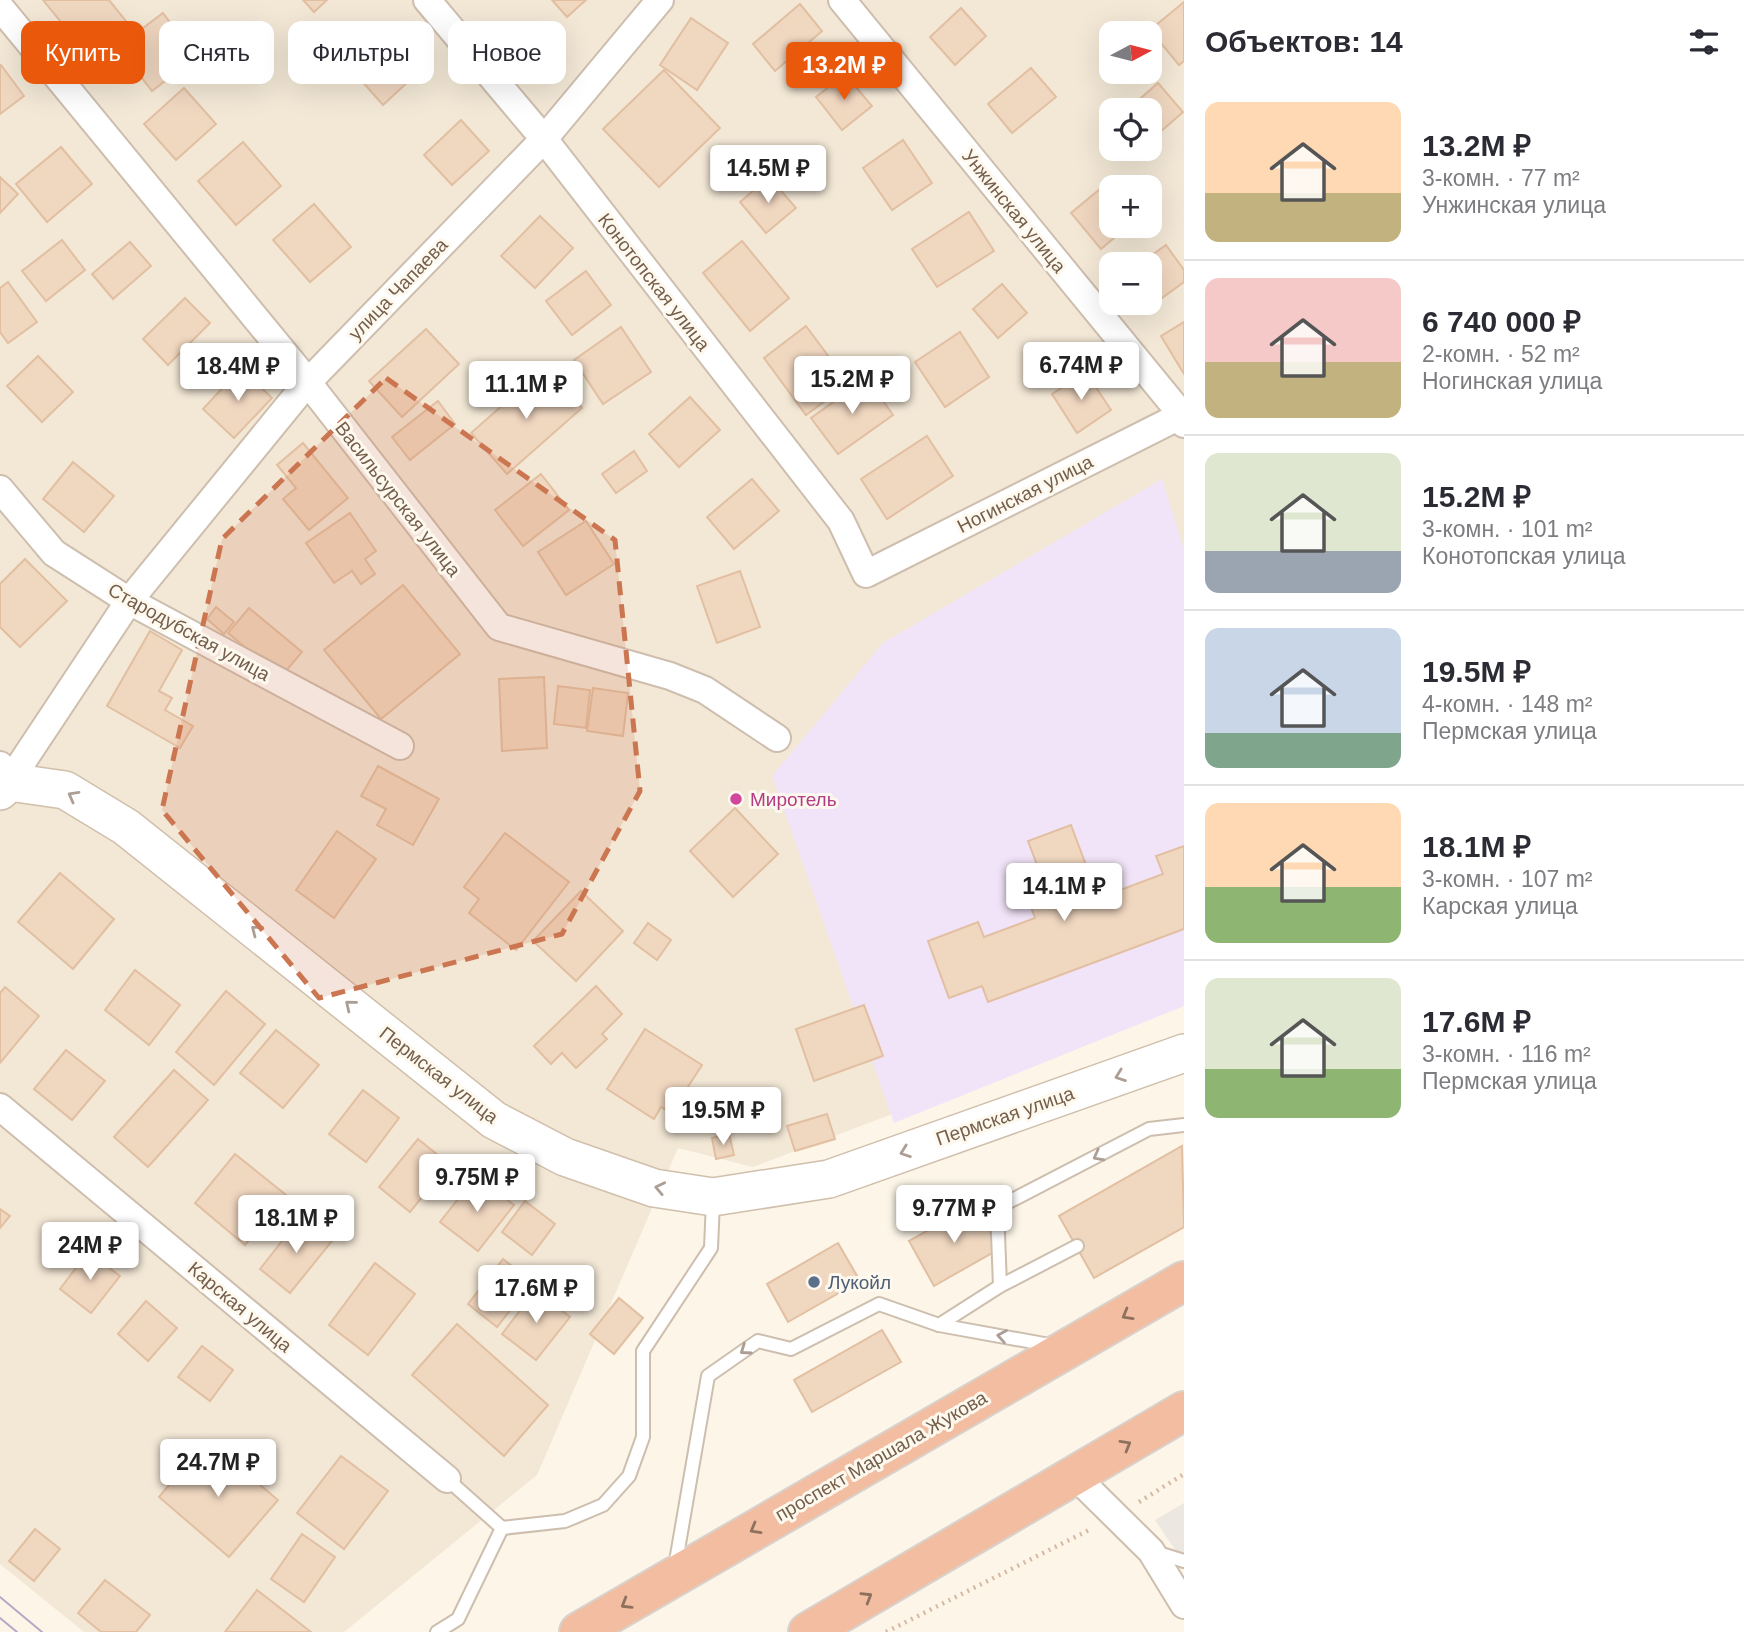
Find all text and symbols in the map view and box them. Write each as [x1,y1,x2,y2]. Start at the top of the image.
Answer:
chip: Купить [21,21,145,84]
chip: Снять [159,21,274,84]
chip: Фильтры [288,21,434,84]
chip: Новое [448,21,566,84]
north arrow [1099,21,1162,84]
map controls [1099,21,1162,315]
icon: filters [1685,23,1723,61]
text: Объектов: 14 [1205,25,1403,58]
pin: 13.2M ₽ [779,42,909,102]
text: 13.2M ₽ [802,52,886,78]
button: locate [1099,98,1162,161]
text: 13.2M ₽ [1422,129,1531,162]
icon: home [1261,130,1345,214]
street label: Унжинская улица [958,145,1070,277]
pin: 14.5M ₽ [703,146,833,205]
text: 14.5M ₽ [726,155,810,181]
text: 3-комн. · 77 m² [1422,165,1580,191]
button: + [1099,175,1162,238]
text: Унжинская улица [1422,192,1606,218]
street label: Конотопская улица [594,209,714,355]
street label: улица Чапаева [344,234,452,344]
button: − [1099,252,1162,315]
text: 6 740 000 ₽ [1422,305,1581,338]
icon: home [1261,306,1345,390]
text: 2-комн. · 52 m² [1422,341,1580,367]
pin: 6.74M ₽ [1016,342,1146,402]
pin: 18.4M ₽ [173,344,303,403]
text: 6.74M ₽ [1039,352,1123,378]
text: 18.4M ₽ [196,353,280,379]
pin: 15.2M ₽ [787,356,917,416]
pin: 11.1M ₽ [461,362,591,421]
text: 15.2M ₽ [810,366,894,392]
text: Ногинская улица [1422,368,1602,394]
text: 11.1M ₽ [485,371,567,397]
street label: Васильсурская улица [331,418,465,581]
street label: Ногинская улица [954,451,1096,537]
text: 15.2M ₽ [1422,480,1531,513]
icon: home [1261,481,1345,565]
text: 3-комн. · 101 m² [1422,516,1593,542]
text: Конотопская улица [1422,543,1626,569]
street label: Стародубская улица [105,579,274,685]
text: 19.5M ₽ [1422,655,1531,688]
icon: home [1261,656,1345,740]
text: 4-комн. · 148 m² [1422,691,1593,717]
text: Пермская улица [1422,718,1597,744]
place label: Миротель [750,789,837,810]
one-way arrow [68,791,81,804]
marker: Миротель [728,791,744,807]
text: 18.1M ₽ [1422,830,1531,863]
icon: home [1261,831,1345,915]
pin: 14.1M ₽ [999,864,1129,923]
text: 3-комн. · 107 m² [1422,866,1593,892]
text: 14.1M ₽ [1022,873,1106,899]
text: Карская улица [1422,893,1578,919]
one-way arrow [251,926,263,939]
one-way arrow [345,1001,358,1013]
text: 17.6M ₽ [1422,1005,1531,1038]
icon: home [1261,1006,1345,1090]
street label: Пермская улица [376,1022,503,1128]
text: 3-комн. · 116 m² [1422,1041,1591,1067]
one-way arrow [1114,1068,1126,1082]
text: Пермская улица [1422,1068,1597,1094]
street label: Пермская улица [933,1082,1077,1149]
pin: 19.5M ₽ [658,1088,788,1147]
text: 19.5M ₽ [681,1097,765,1123]
one-way arrow [900,1144,912,1158]
one-way arrow [1093,1147,1105,1161]
pin: 9.75M ₽ [412,1154,542,1214]
text: 9.75M ₽ [435,1164,519,1190]
one-way arrow [654,1182,666,1197]
pin: 9.77M ₽ [889,1186,1019,1245]
text: 9.77M ₽ [912,1195,996,1221]
pin: 18.1M ₽ [231,1196,361,1255]
text: 18.1M ₽ [254,1205,338,1231]
pin: 24M ₽ [41,1222,139,1282]
text: 24M ₽ [58,1232,122,1258]
street label: Карская улица [184,1258,296,1357]
pin: 17.6M ₽ [471,1266,601,1325]
place label: Лукойл [828,1272,891,1293]
marker: Лукойл [806,1274,822,1290]
text: 17.6M ₽ [494,1275,578,1301]
one-way arrow [1121,1307,1134,1320]
one-way arrow [996,1329,1008,1344]
one-way arrow [740,1342,753,1354]
street label: проспект Маршала Жукова [772,1387,991,1525]
pin: 24.7M ₽ [153,1440,283,1499]
one-way arrow [1118,1440,1131,1453]
text: 24.7M ₽ [176,1449,260,1475]
one-way arrow [750,1521,763,1534]
one-way arrow [859,1593,872,1606]
one-way arrow [621,1596,634,1609]

